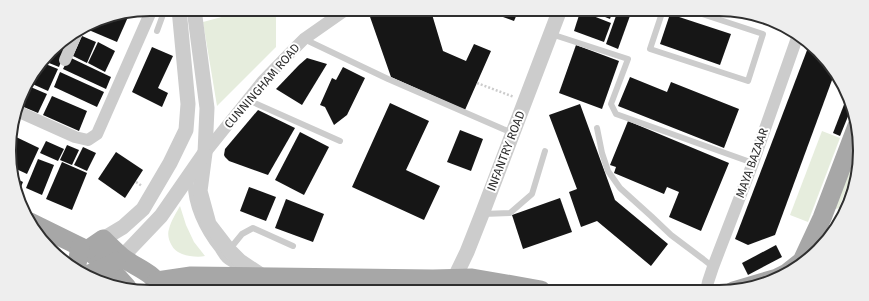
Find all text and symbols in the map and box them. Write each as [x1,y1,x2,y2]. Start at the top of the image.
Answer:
street label: CUNNINGHAM ROAD [221,41,303,131]
street label: INFANTRY ROAD [484,109,528,193]
street label: MAYA BAZAAR [733,126,771,200]

